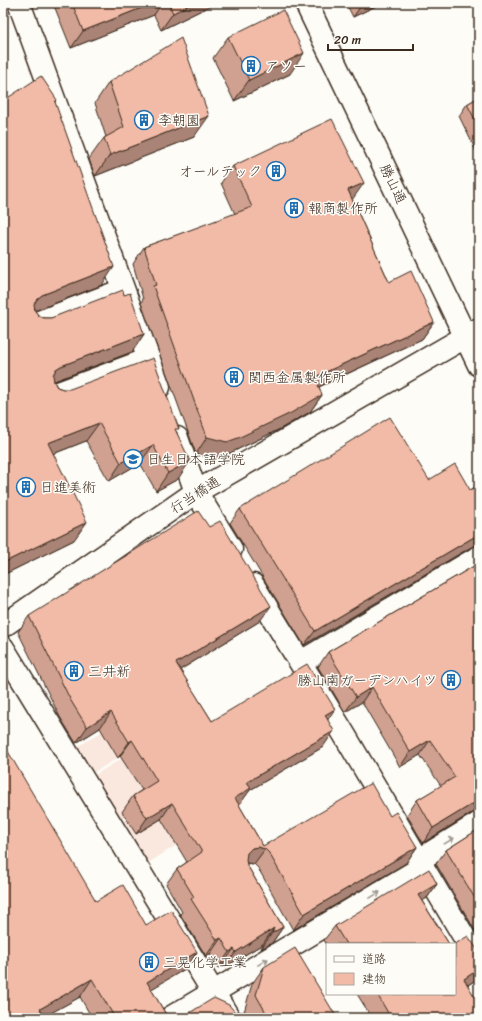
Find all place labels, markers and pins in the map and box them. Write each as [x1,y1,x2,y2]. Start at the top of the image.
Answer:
place label: アソー [265,54,307,79]
building icon: アソー [240,55,262,77]
place label: 李朝園 [158,108,200,133]
building icon: 李朝園 [133,109,155,131]
place label: オールテック [179,159,262,184]
building icon: オールテック [265,160,287,182]
place label: 報商製作所 [308,196,378,221]
building icon: 報商製作所 [283,197,305,219]
place label: 関西金属製作所 [248,365,346,390]
building icon: 関西金属製作所 [223,366,245,388]
place label: 日生日本語学院 [147,447,245,472]
school or university icon: 日生日本語学院 [122,448,144,470]
place label: 日進美術 [40,475,96,500]
building icon: 日進美術 [15,476,37,498]
place label: 三井新 [88,659,130,684]
building icon: 三井新 [63,660,85,682]
place label: 勝山南ガーデンハイツ [298,668,437,693]
building icon: 勝山南ガーデンハイツ [440,669,462,691]
place label: 三晃化学工業 [163,950,247,975]
building icon: 三晃化学工業 [138,951,160,973]

